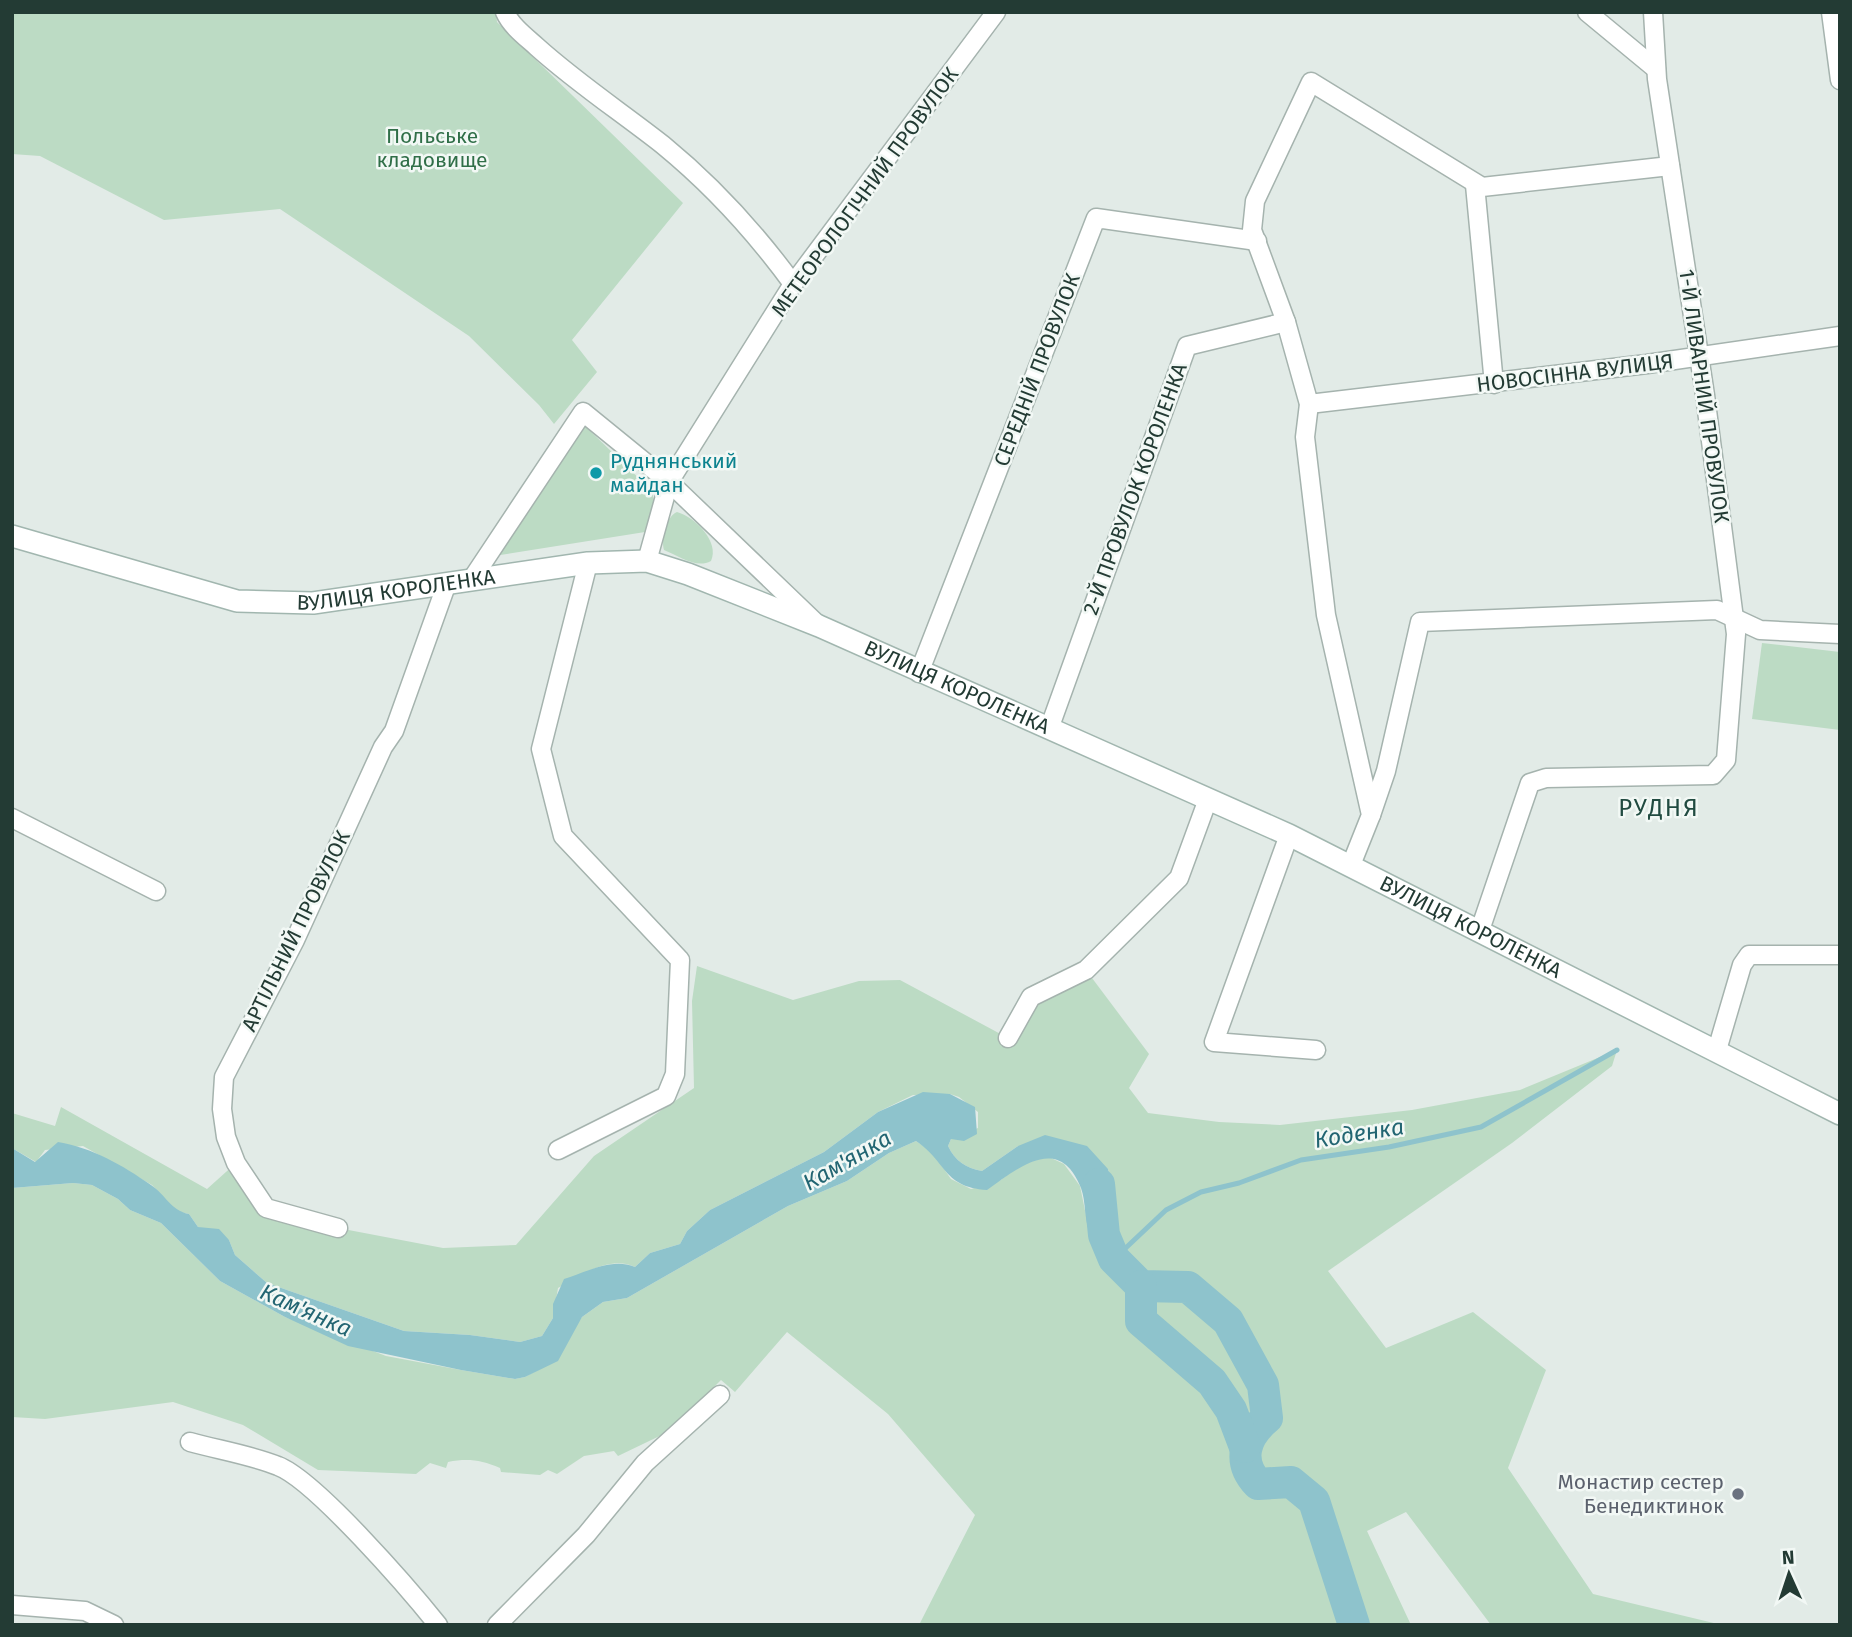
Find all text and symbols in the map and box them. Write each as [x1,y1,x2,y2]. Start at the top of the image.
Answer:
street label: МЕТЕОРОЛОГІЧНИЙ ПРОВУЛОК [766,62,965,322]
park label: Польське кладовище [377,123,487,173]
street label: 1-Й ЛИВАРНИЙ ПРОВУЛОК [1673,268,1735,525]
street label: СЕРЕДНІЙ ПРОВУЛОК [988,269,1086,470]
street label: НОВОСІННА ВУЛИЦЯ [1475,348,1675,398]
street label: 2-Й ПРОВУЛОК КОРОЛЕНКА [1077,360,1193,618]
place label: Руднянський майдан [610,448,737,498]
marker: Руднянський майдан [588,465,604,481]
street label: ВУЛИЦЯ КОРОЛЕНКА [296,564,497,616]
street label: ВУЛИЦЯ КОРОЛЕНКА [860,635,1054,740]
district label: РУДНЯ [1618,794,1700,822]
street label: АРТІЛЬНИЙ ПРОВУЛОК [236,826,356,1036]
street label: ВУЛИЦЯ КОРОЛЕНКА [1375,870,1566,984]
water label: Коденка [1312,1112,1406,1154]
water label: Кам'янка [798,1124,896,1196]
water label: Кам'янка [256,1277,356,1343]
place label: Монастир сестер Бенедиктинок [1557,1469,1724,1519]
marker: Монастир сестер Бенедиктинок [1730,1486,1746,1502]
north arrow [1754,1539,1824,1609]
text: N [1781,1546,1795,1569]

